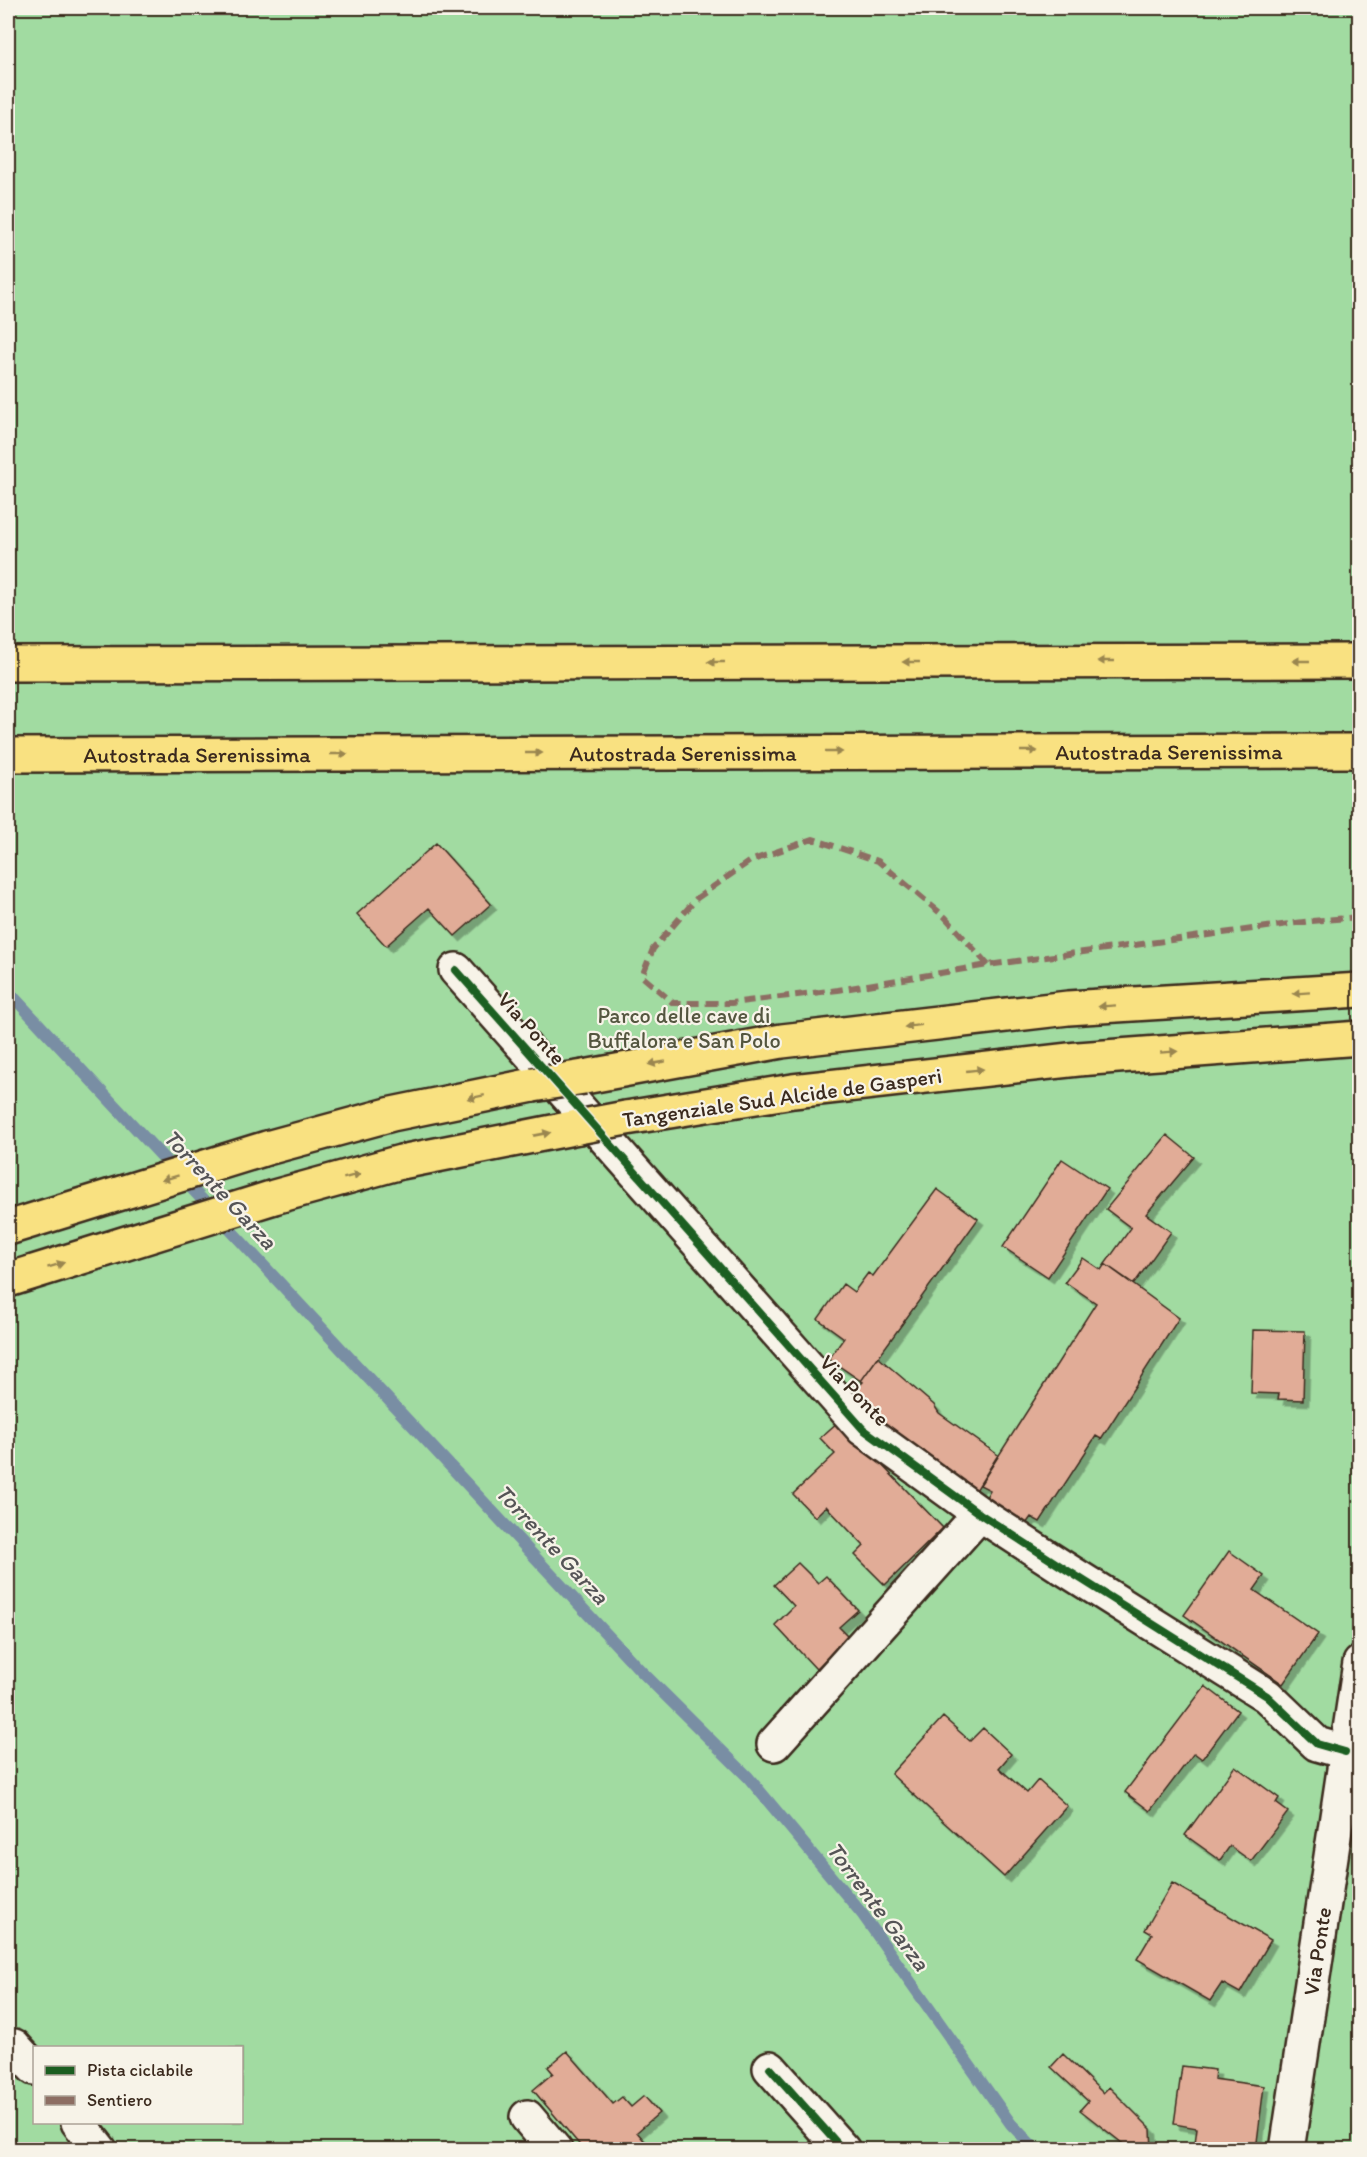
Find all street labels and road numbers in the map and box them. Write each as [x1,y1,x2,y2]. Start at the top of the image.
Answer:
street label: Autostrada Serenissima [1055,738,1283,766]
street label: Autostrada Serenissima [569,740,797,767]
street label: Autostrada Serenissima [83,741,311,769]
street label: Via Ponte [492,986,572,1071]
street label: Tangenziale Sud Alcide de Gasperi [621,1062,944,1133]
street label: Via Ponte [814,1349,895,1432]
street label: Via Ponte [1297,1905,1337,1997]

